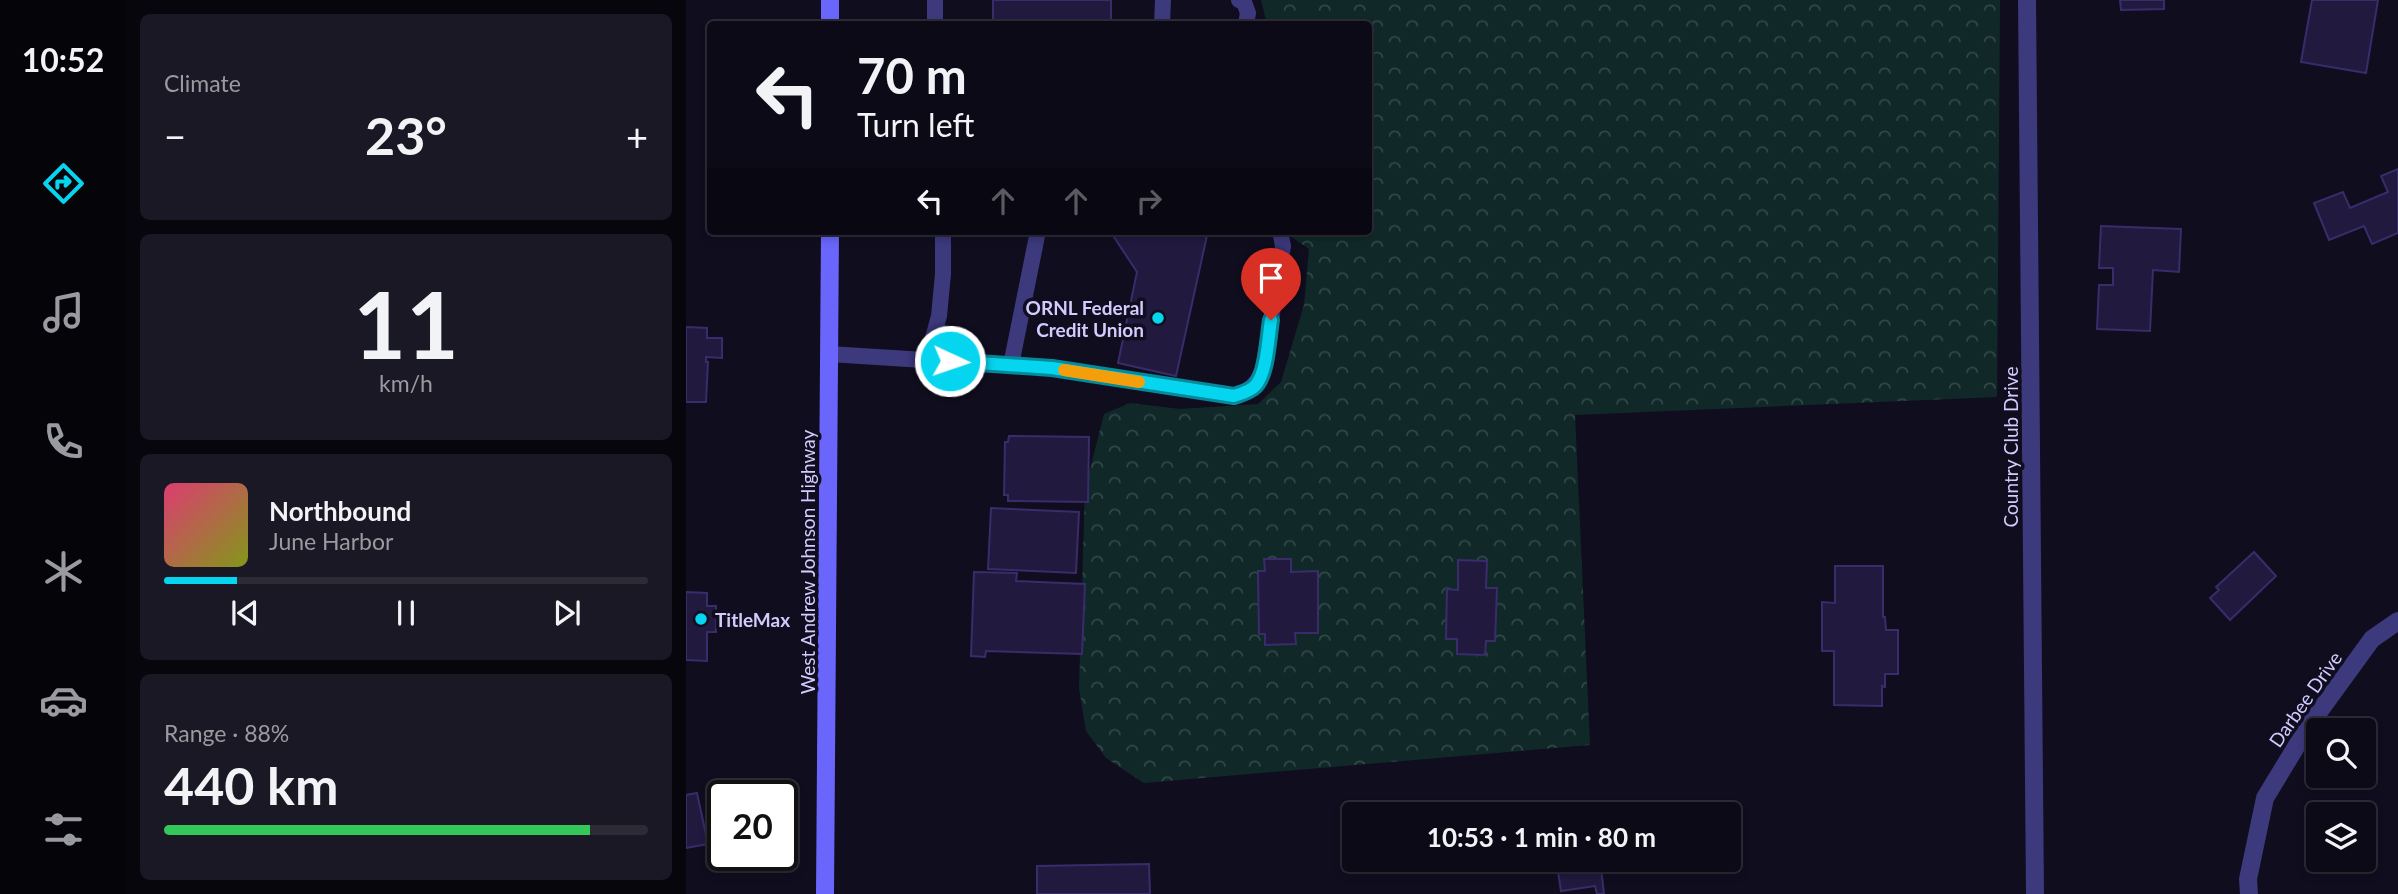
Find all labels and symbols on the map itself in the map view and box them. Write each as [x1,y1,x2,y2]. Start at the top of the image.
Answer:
pin [1241,248,1301,320]
place label: ORNL Federal Credit Union [1026,296,1144,341]
marker: ORNL Federal Credit Union [1150,310,1166,326]
position arrow [913,324,987,398]
street label: Country Club Drive [1999,367,2022,527]
street label: West Andrew Johnson Highway [796,430,819,694]
place label: TitleMax [715,608,790,631]
marker: TitleMax [693,611,709,627]
street label: Darbee Drive [2264,647,2346,751]
speed limit sign: 20 [707,780,798,871]

